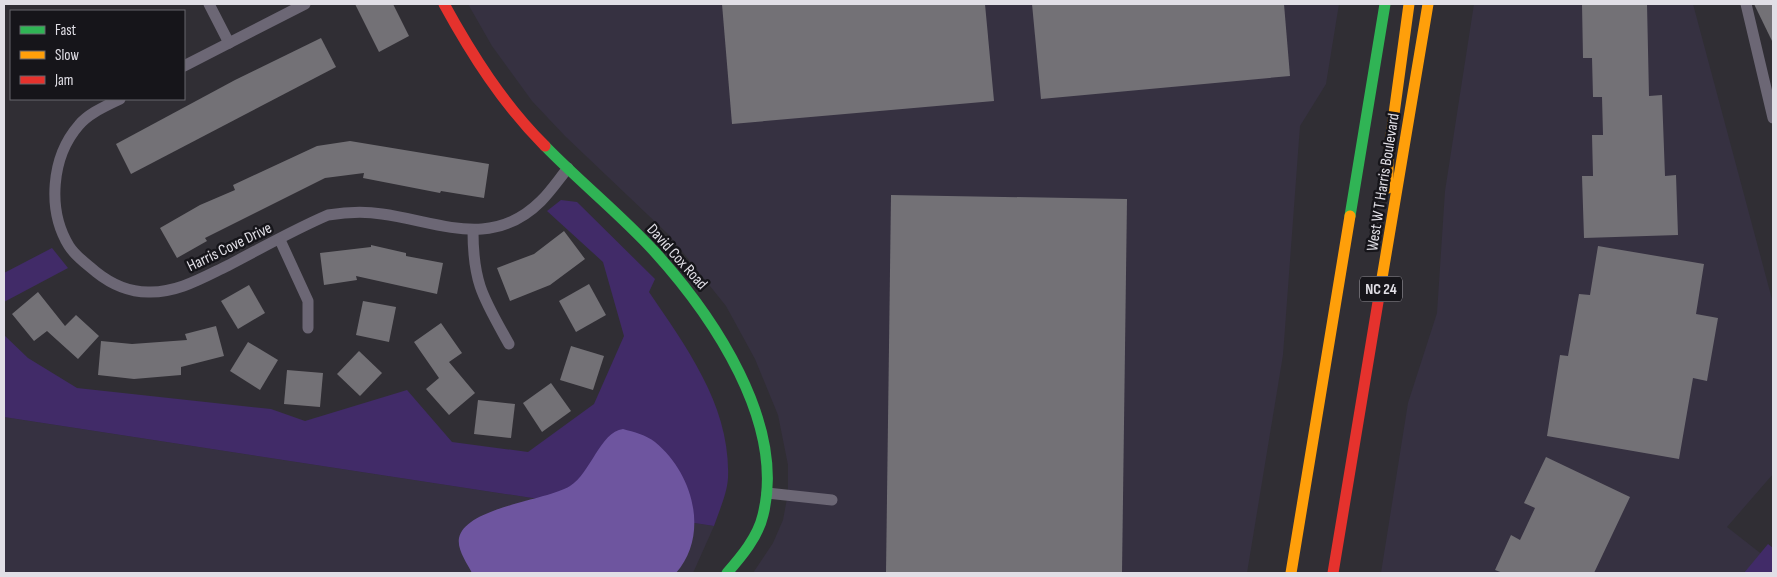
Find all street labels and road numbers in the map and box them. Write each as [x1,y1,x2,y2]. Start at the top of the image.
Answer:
street label: West W T Harris Boulevard [1363,112,1404,253]
street label: Harris Cove Drive [184,219,275,276]
street label: David Cox Road [643,220,711,294]
road number: NC 24 [1360,276,1402,302]

